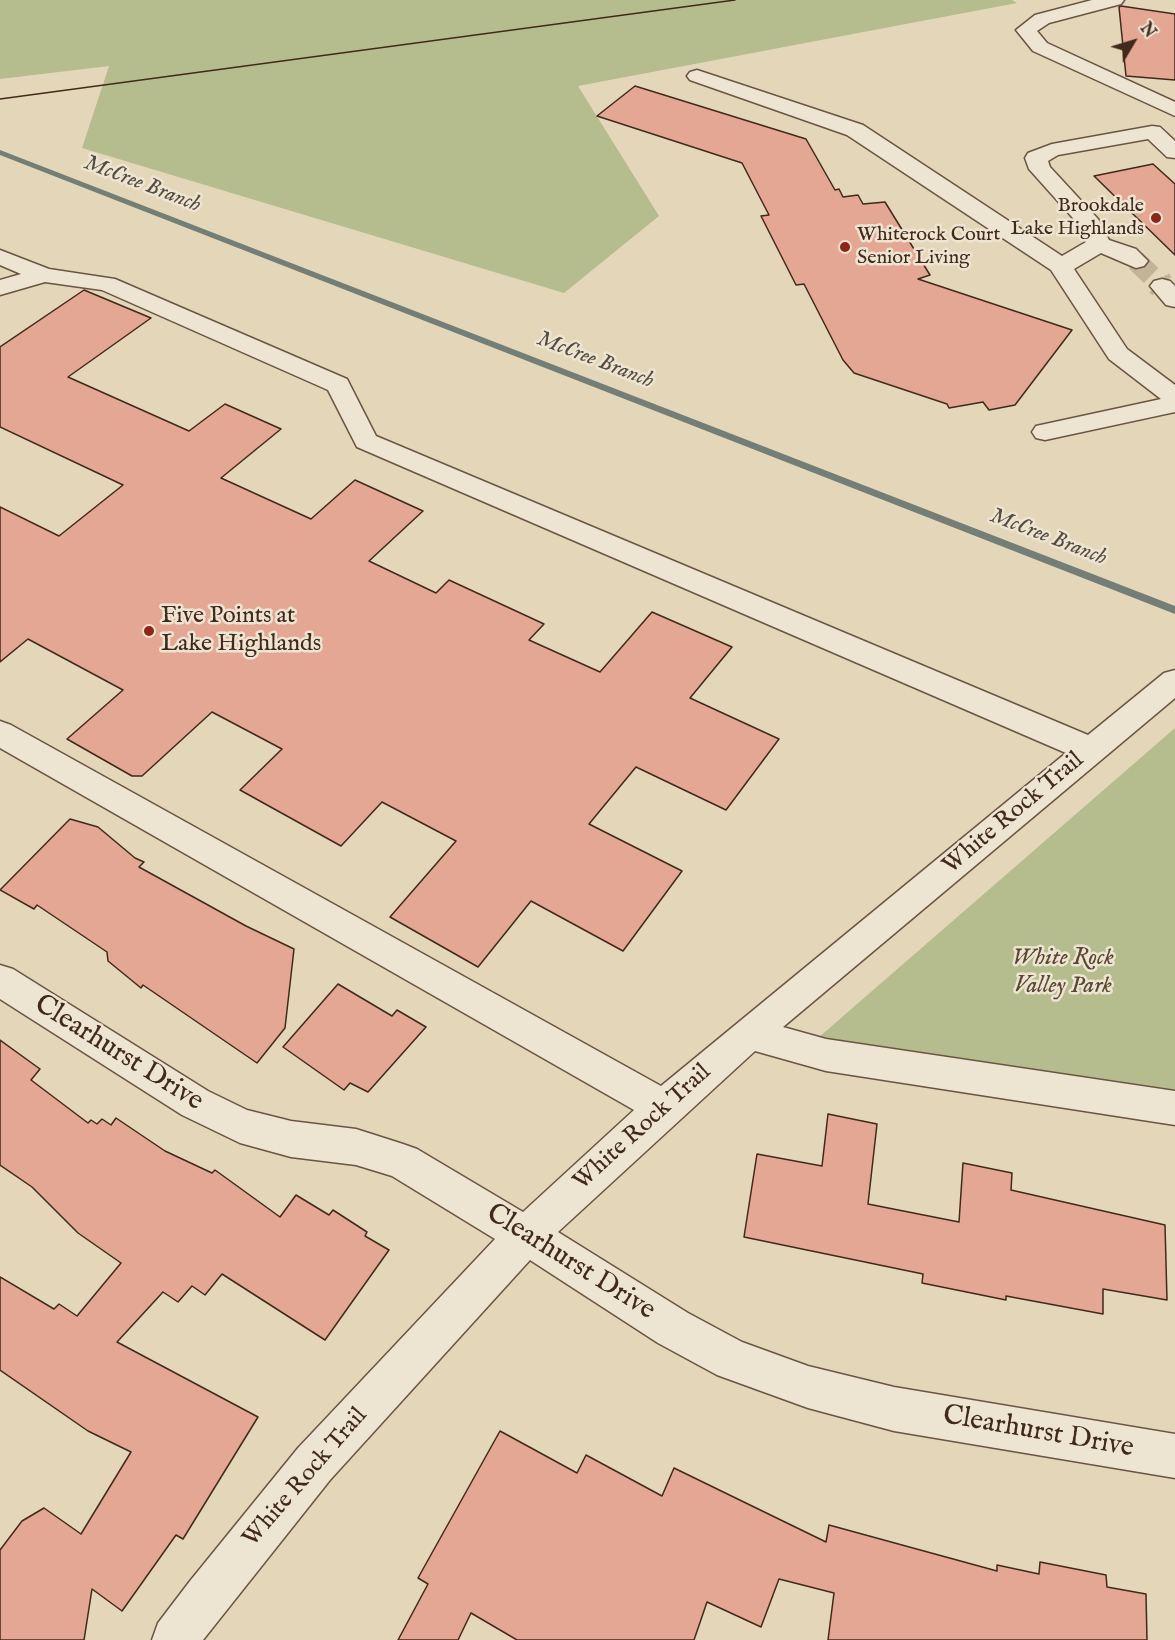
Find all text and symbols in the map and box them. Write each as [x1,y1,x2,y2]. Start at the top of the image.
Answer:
north arrow [1103,12,1163,72]
text: N [1135,19,1159,43]
water label: McCree Branch [80,151,204,219]
place label: Brookdale Lake Highlands [1011,195,1144,242]
marker: Brookdale Lake Highlands [1149,211,1163,225]
place label: Whiterock Court Senior Living [857,224,1000,271]
marker: Whiterock Court Senior Living [838,240,852,254]
water label: McCree Branch [533,327,657,395]
water label: McCree Branch [986,504,1110,572]
place label: Five Points at Lake Highlands [161,603,321,659]
marker: Five Points at Lake Highlands [142,624,156,638]
street label: White Rock Trail [938,747,1090,881]
park label: White Rock Valley Park [1012,945,1114,1001]
street label: Clearhurst Drive [27,989,209,1119]
street label: White Rock Trail [568,1059,718,1197]
street label: Clearhurst Drive [479,1198,661,1328]
street label: Clearhurst Drive [940,1400,1136,1466]
street label: White Rock Trail [238,1403,374,1553]

